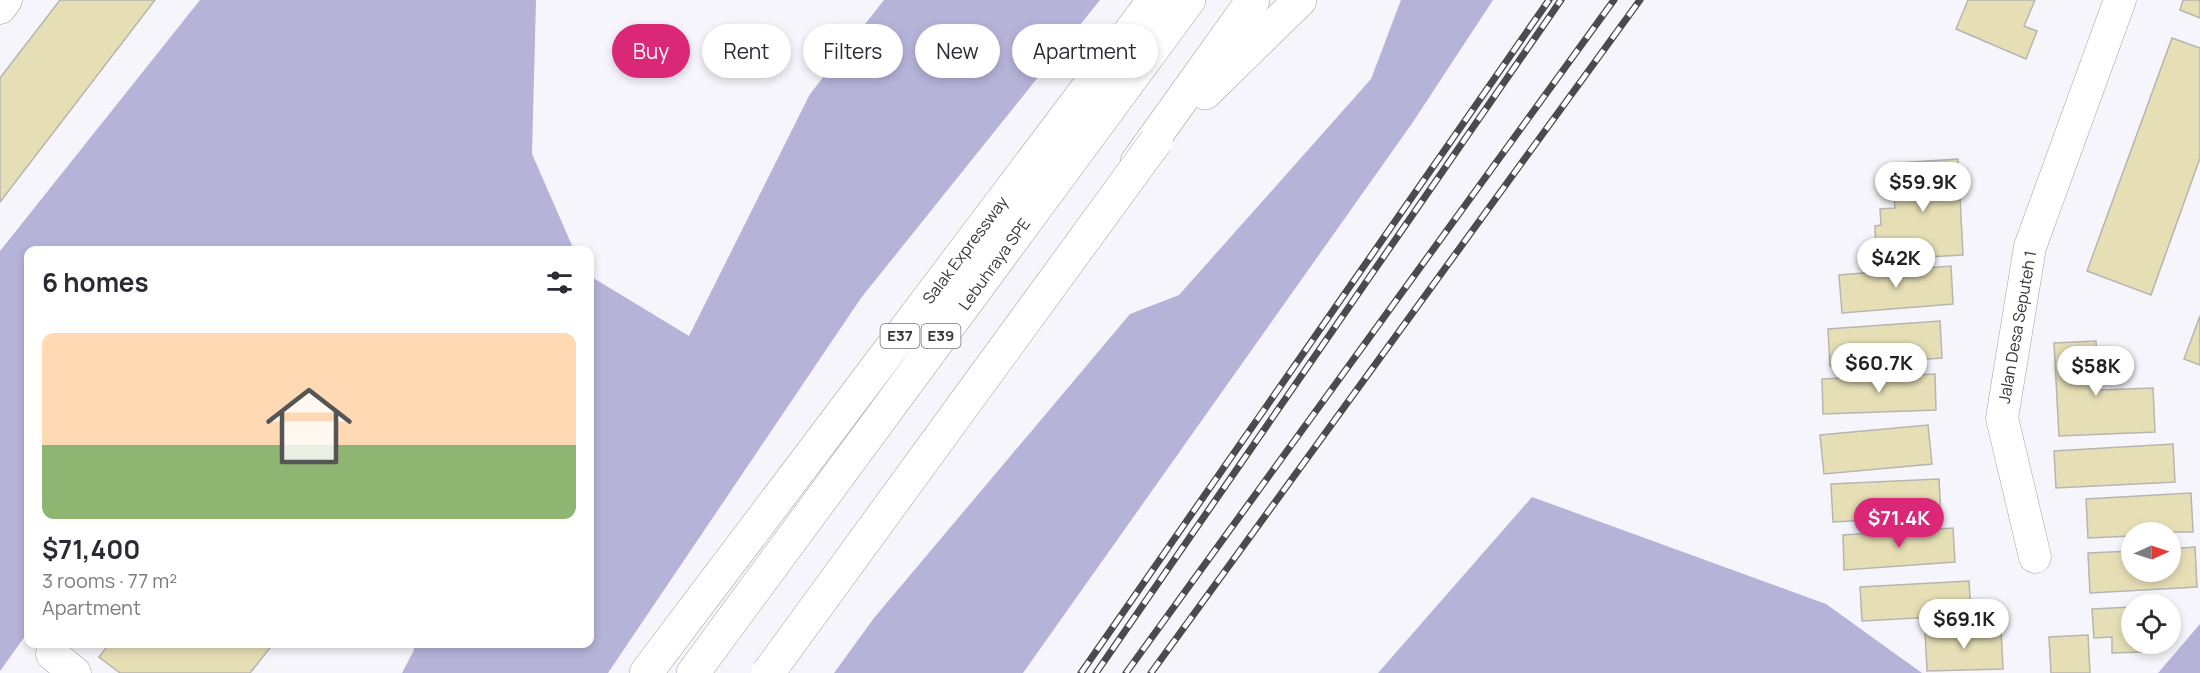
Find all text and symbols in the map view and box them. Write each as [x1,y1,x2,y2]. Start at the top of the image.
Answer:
chip: Buy [612,24,690,78]
chip: Rent [702,24,791,78]
chip: Filters [803,24,903,78]
chip: New [915,24,1000,78]
chip: Apartment [1012,24,1158,78]
pin: $59.9K [1874,162,1972,213]
text: $59.9K [1889,168,1957,195]
street label: Salak Expressway [917,191,1013,308]
street label: Lebuhraya SPE [953,214,1035,314]
pin: $42K [1860,238,1932,289]
text: $42K [1871,244,1921,271]
street label: Jalan Desa Seputeh 1 [1993,249,2041,405]
text: 6 homes [42,264,149,300]
icon: filters [543,266,576,299]
road number: E37 [880,324,920,348]
road number: E39 [922,324,960,348]
pin: $60.7K [1830,343,1928,394]
pin: $58K [2060,346,2132,397]
text: $60.7K [1845,349,1913,376]
text: $58K [2071,352,2121,379]
icon: home [255,372,363,480]
pin: $71.4K [1850,498,1948,549]
text: $71.4K [1868,504,1930,531]
north arrow [2121,522,2181,582]
map controls [2121,522,2181,654]
text: $71,400 [42,531,140,567]
text: 3 rooms · 77 m² [42,567,177,594]
text: Apartment [42,594,141,621]
button: locate [2121,594,2181,654]
pin: $69.1K [1915,599,2013,650]
text: $69.1K [1933,605,1995,632]

